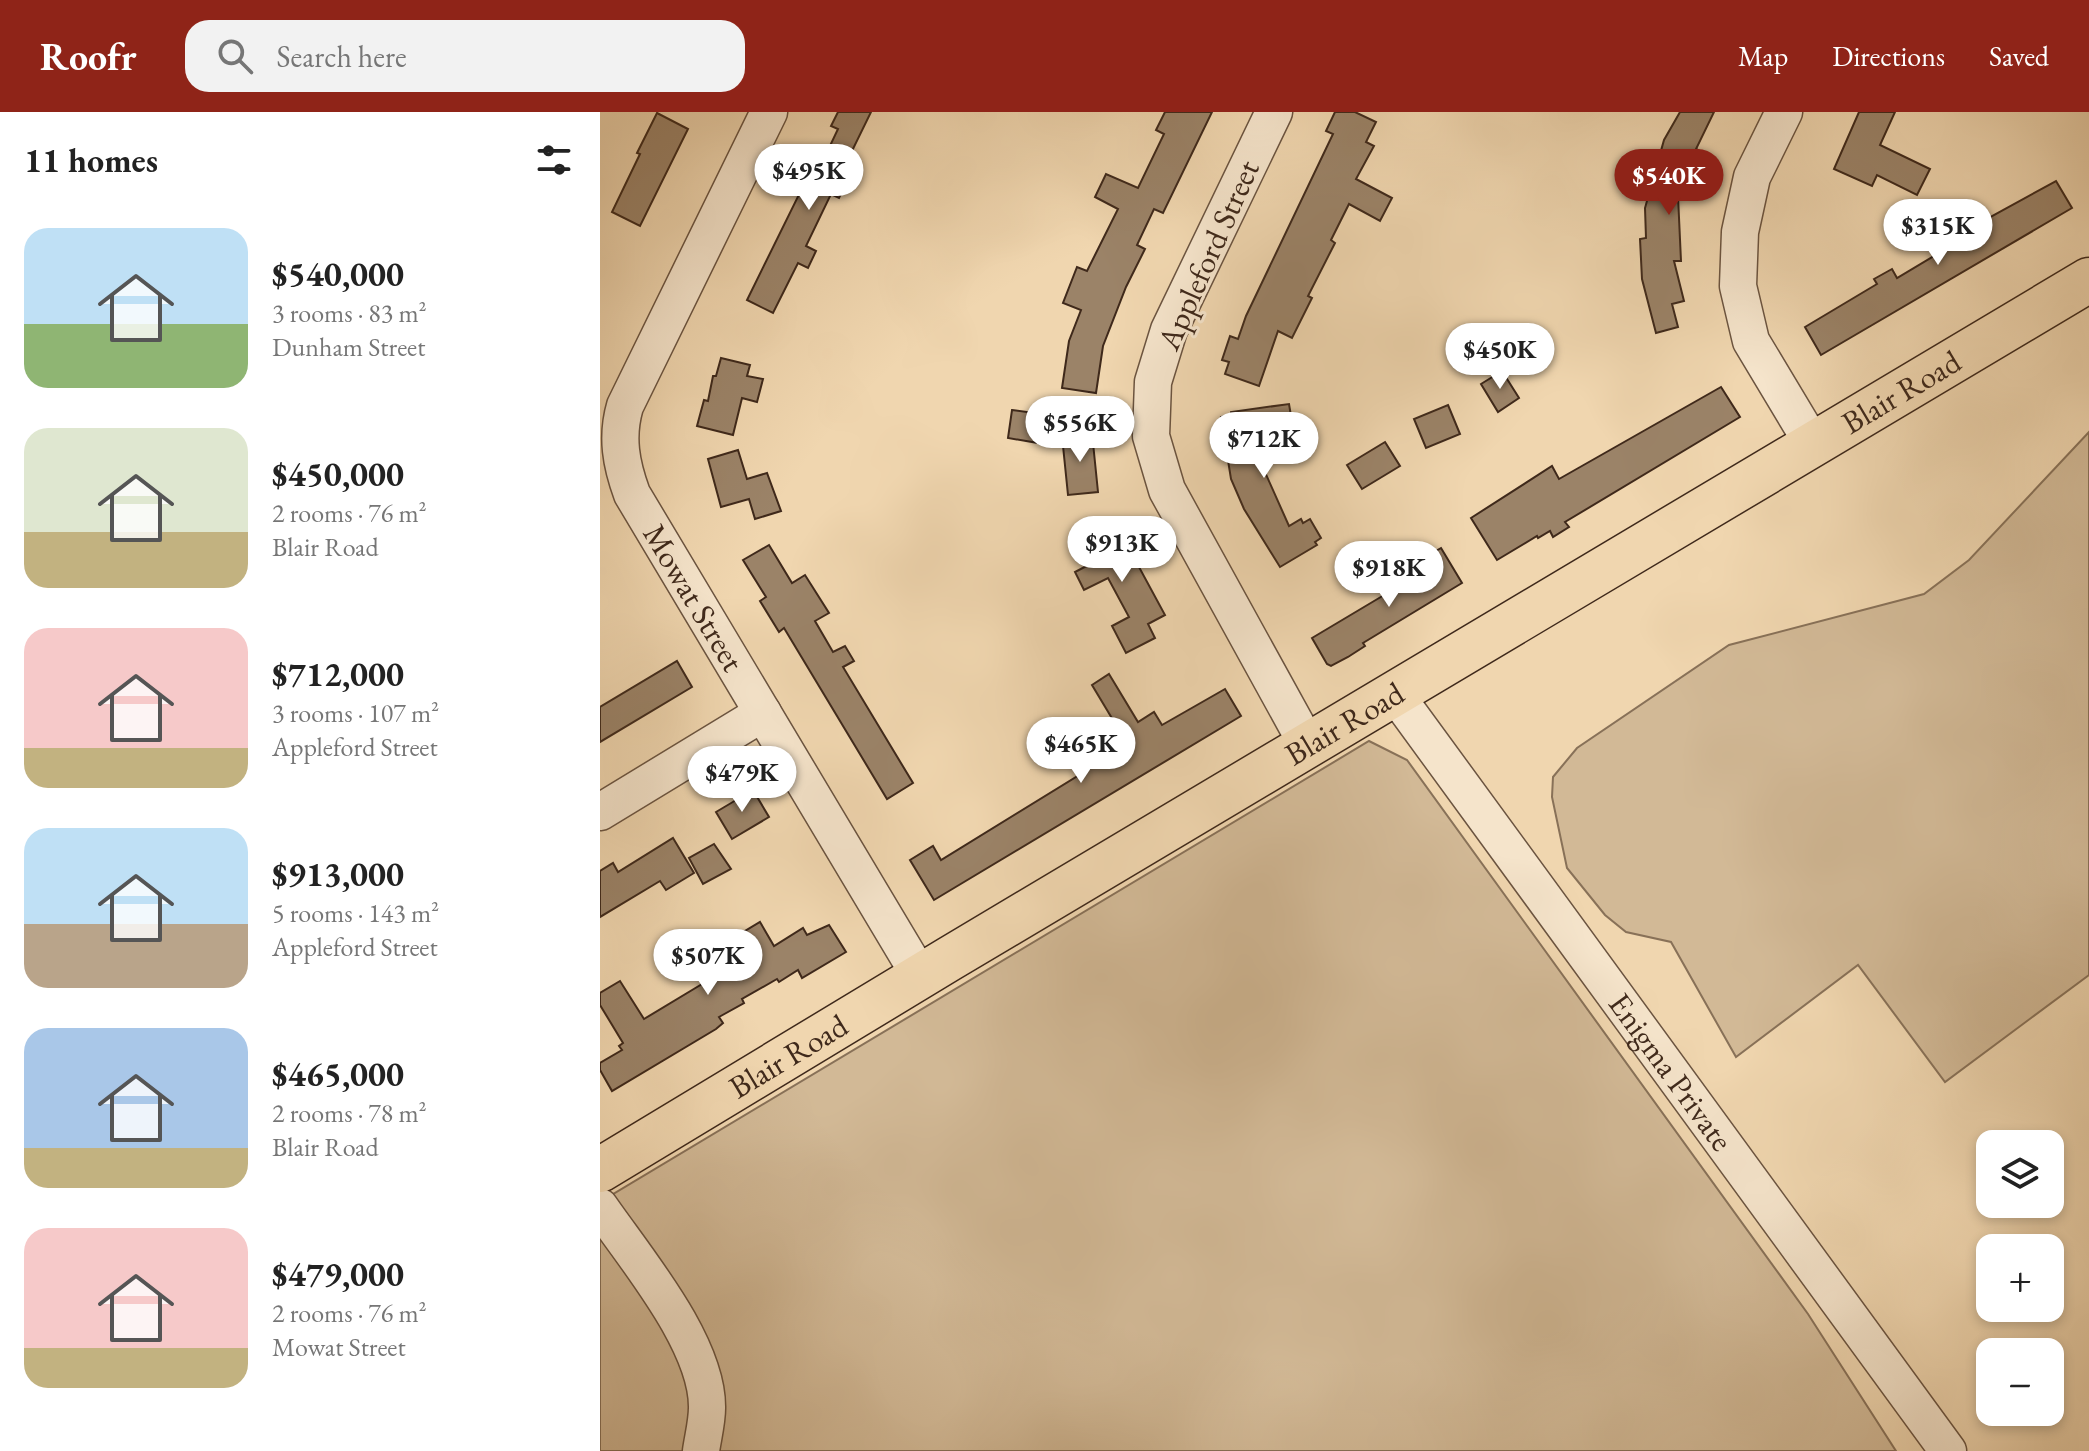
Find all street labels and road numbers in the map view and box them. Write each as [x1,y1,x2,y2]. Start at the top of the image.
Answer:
street label: Appleford Street [1147,153,1269,358]
street label: Blair Road [1834,340,1969,444]
street label: Mowat Street [634,516,754,679]
street label: Blair Road [1277,671,1412,775]
street label: Enigma Private [1599,984,1743,1159]
street label: Blair Road [721,1004,856,1108]

